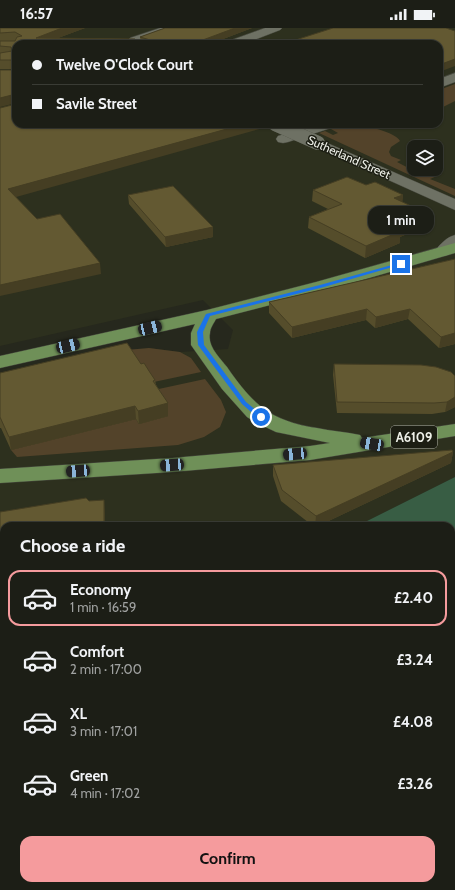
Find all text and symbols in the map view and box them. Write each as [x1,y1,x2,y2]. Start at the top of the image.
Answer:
text: 16:57 [20,5,53,23]
text: Twelve O'Clock Court [56,56,193,74]
text: Savile Street [56,95,137,113]
street label: Sutherland Street [305,132,393,182]
map controls [407,140,443,176]
button: layers [407,140,443,176]
callout: 1 min [368,206,434,234]
text: 1 min [386,212,416,228]
route end [392,255,410,273]
car [137,319,163,337]
car [55,337,81,355]
route start [252,408,270,426]
road number: A6109 [391,426,437,448]
car [359,436,385,452]
car [283,447,307,461]
car [160,458,184,472]
car [66,464,90,478]
text: Choose a ride [20,535,125,557]
icon: car [22,580,58,616]
text: Economy [70,581,131,599]
text: £2.40 [394,589,433,607]
text: 1 min · 16:59 [70,599,136,615]
icon: car [22,642,58,678]
text: Comfort [70,643,124,661]
text: £3.24 [397,651,433,669]
text: 2 min · 17:00 [70,661,142,677]
icon: car [22,704,58,740]
text: XL [70,705,87,723]
text: £4.08 [393,713,433,731]
text: 3 min · 17:01 [70,723,137,739]
icon: car [22,766,58,802]
text: Green [70,767,108,785]
text: £3.26 [397,775,433,793]
text: 4 min · 17:02 [70,785,140,801]
button: Confirm [20,836,435,882]

